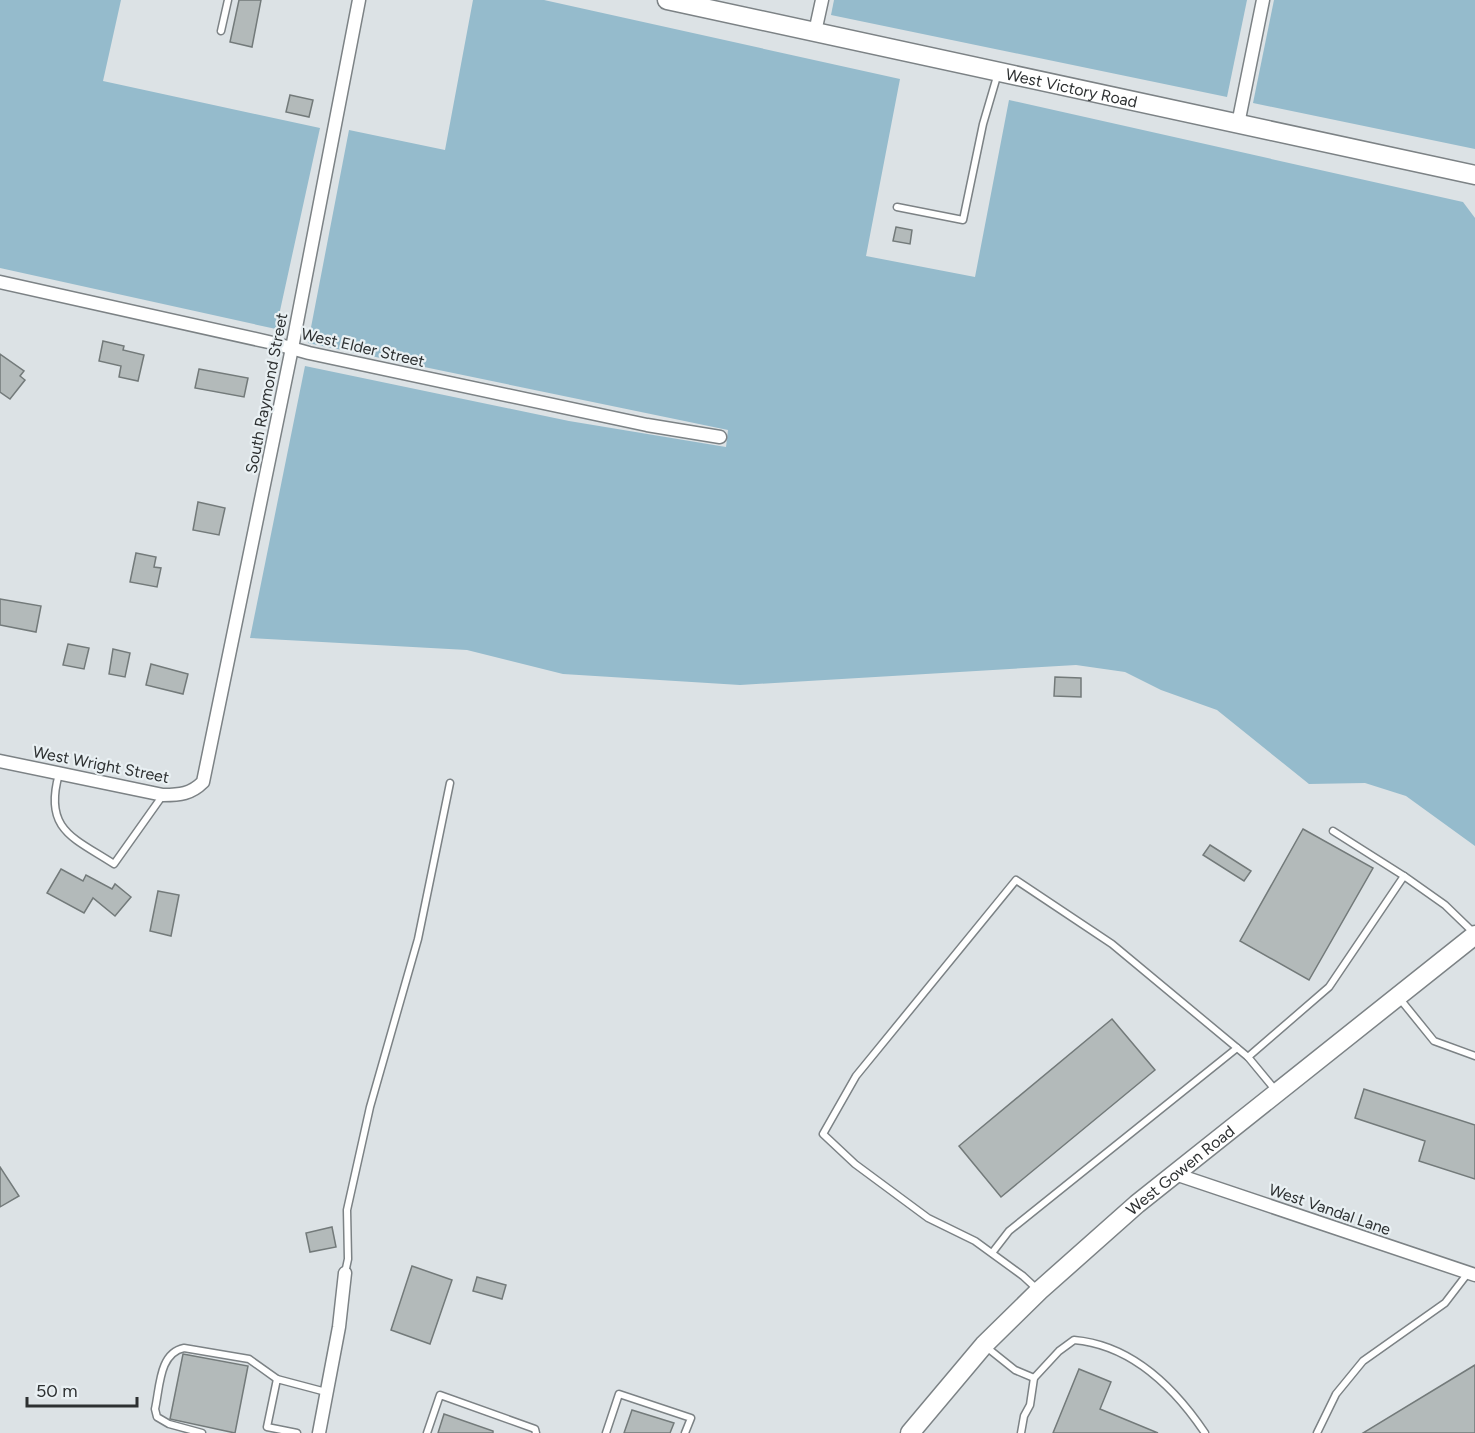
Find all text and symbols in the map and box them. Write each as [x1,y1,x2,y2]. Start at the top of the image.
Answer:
street label: West Victory Road [1004,65,1139,112]
street label: South Raymond Street [242,311,291,475]
street label: West Elder Street [299,324,426,371]
street label: West Wright Street [31,742,171,787]
street label: West Gowen Road [1122,1121,1238,1219]
street label: West Vandal Lane [1266,1180,1393,1239]
scale bar [27,1370,136,1408]
text: 50 m [36,1380,78,1402]

